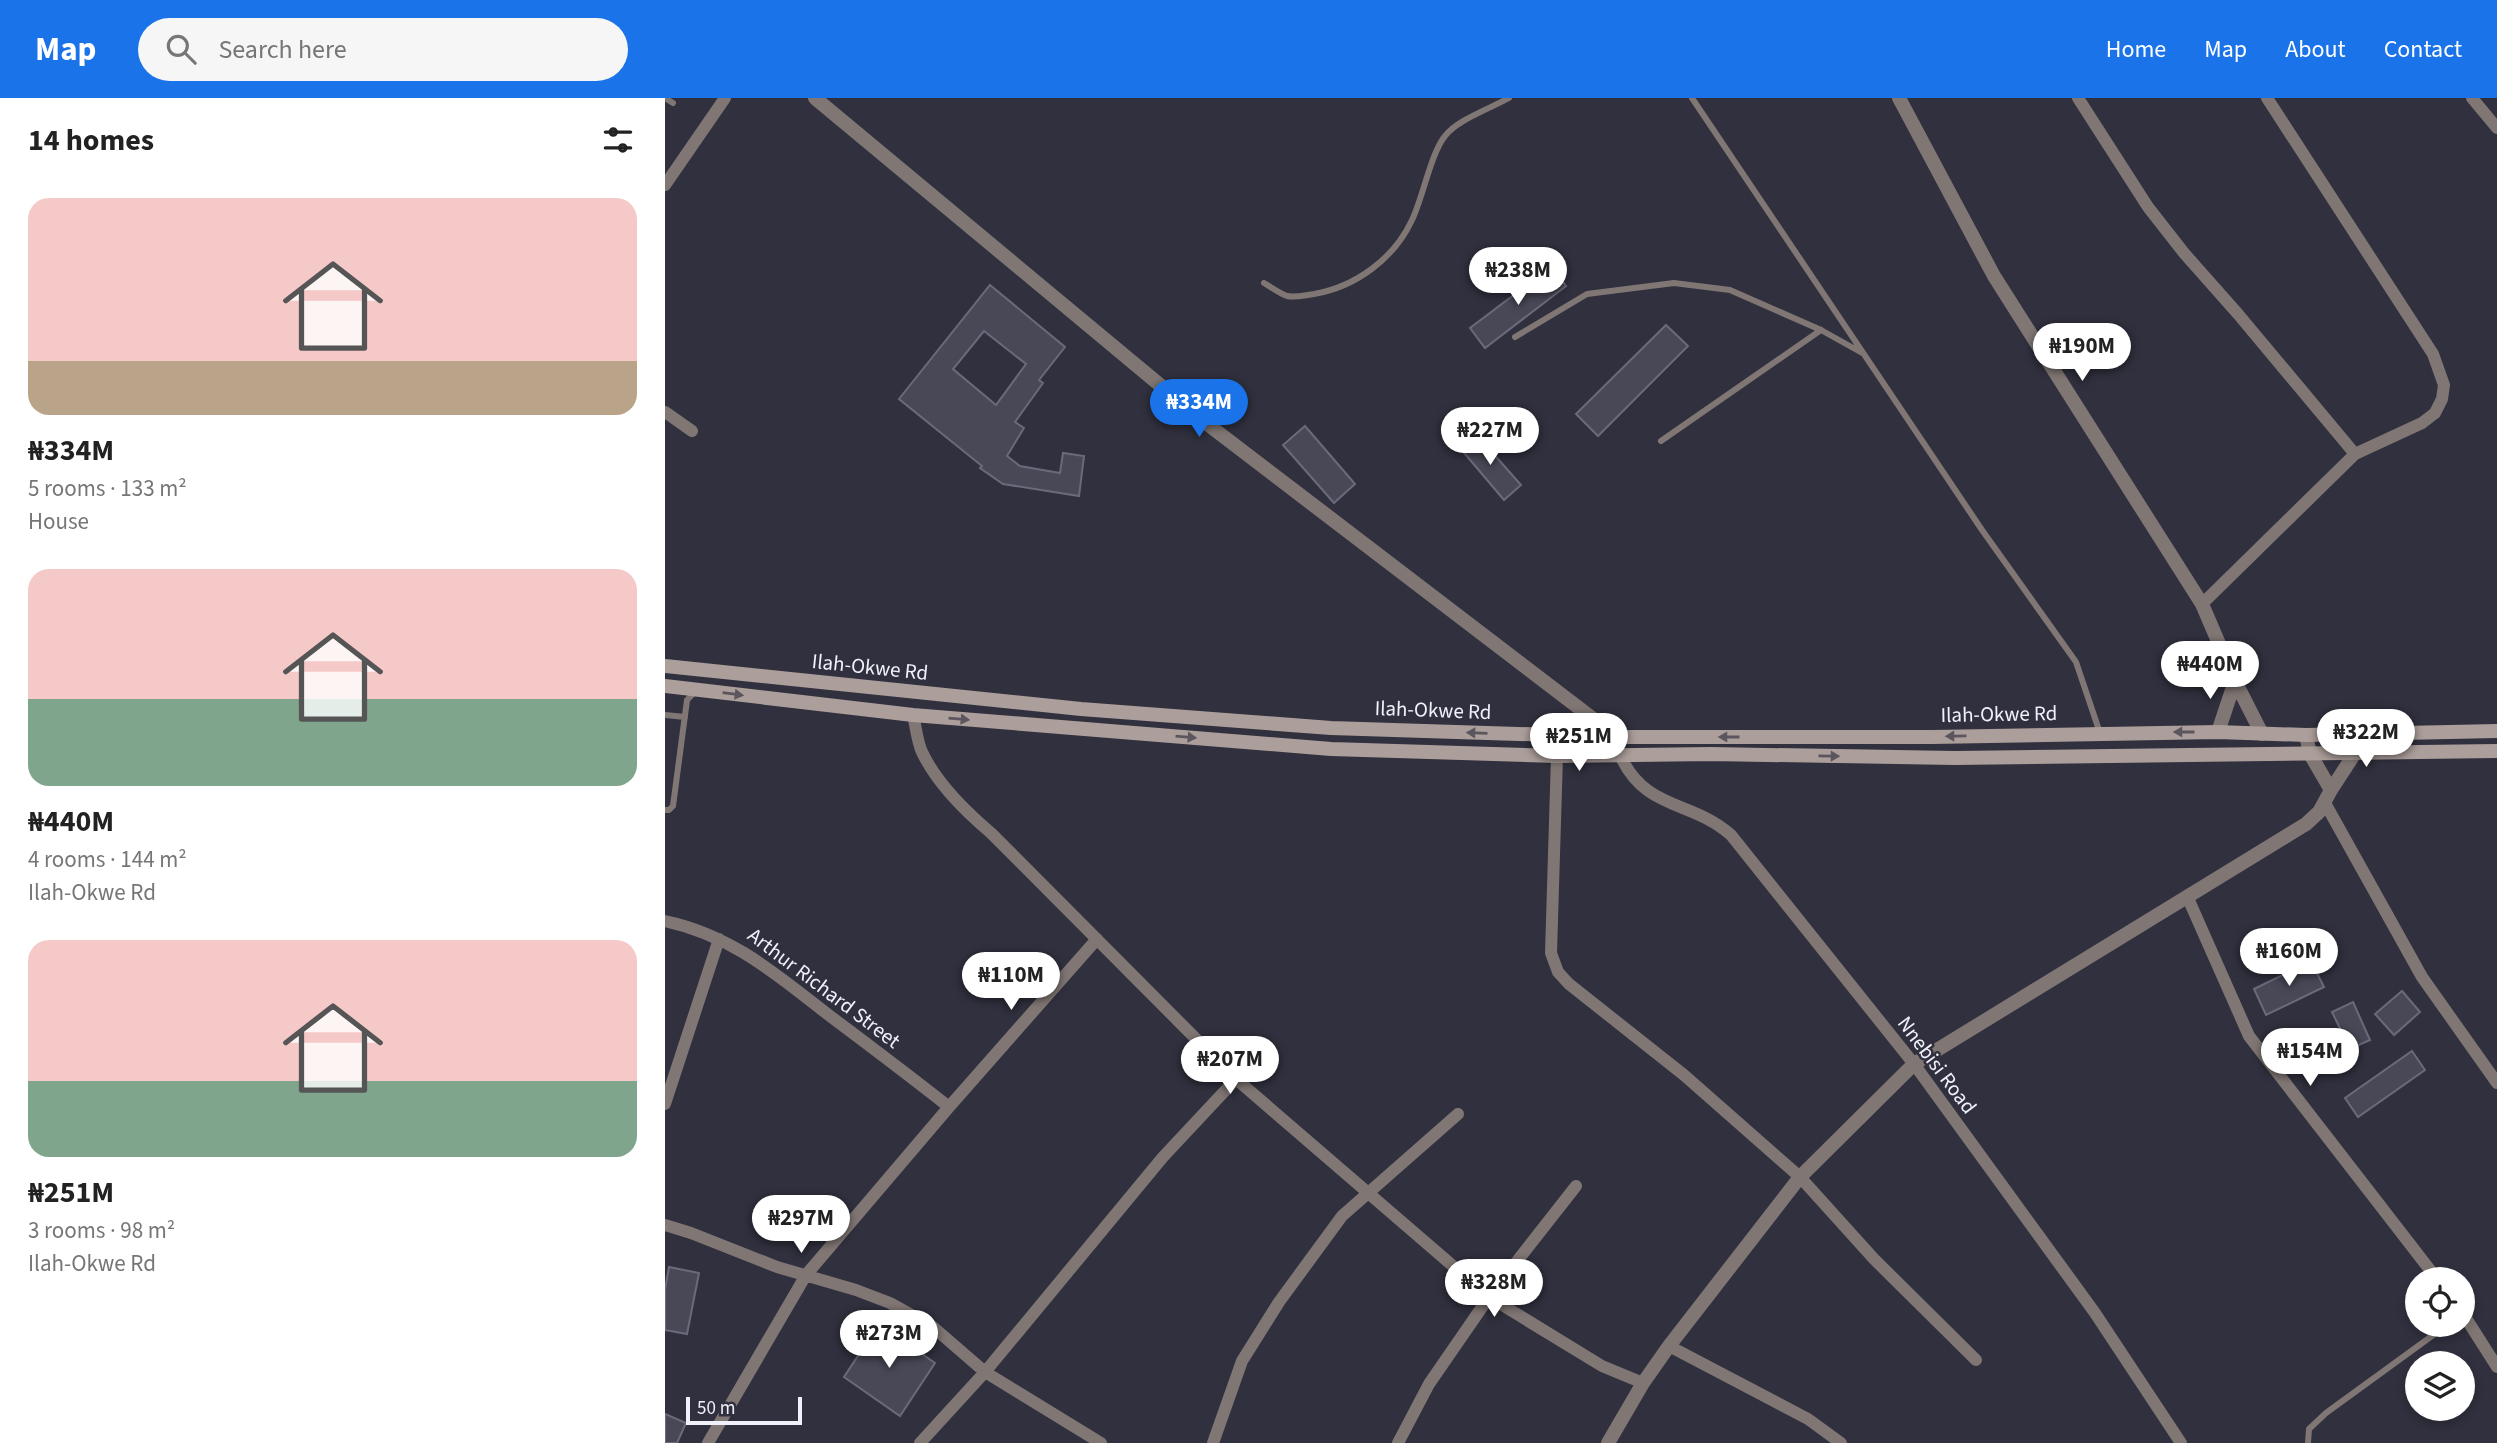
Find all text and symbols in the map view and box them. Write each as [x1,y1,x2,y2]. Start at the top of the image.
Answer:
search box [138,18,628,81]
text: Map [35,26,96,73]
icon: search [162,30,200,68]
text: Search here [218,31,347,68]
text: Home [2106,32,2166,67]
text: Map [2204,32,2247,67]
text: About [2285,32,2346,67]
text: Contact [2384,32,2462,67]
text: 14 homes [28,119,154,162]
icon: filters [599,121,637,159]
icon: home [270,243,396,369]
pin: ₦238M [1469,248,1567,307]
text: ₦238M [1485,253,1551,286]
pin: ₦190M [2033,324,2131,383]
text: ₦190M [2049,329,2115,362]
pin: ₦334M [1150,380,1248,439]
text: ₦334M [1166,385,1232,418]
pin: ₦227M [1441,408,1539,467]
text: ₦227M [1457,413,1523,446]
text: ₦334M [28,429,114,472]
text: 5 rooms · 133 m² [28,472,187,505]
text: House [28,505,89,538]
icon: home [270,614,396,740]
pin: ₦440M [2161,642,2259,701]
street label: Ilah-Okwe Rd [810,646,930,688]
text: ₦440M [2177,647,2243,680]
one-way arrow [722,688,744,699]
street label: Ilah-Okwe Rd [1374,693,1492,727]
street label: Ilah-Okwe Rd [1940,698,2058,730]
pin: ₦322M [2317,710,2415,769]
one-way arrow [948,714,970,725]
pin: ₦251M [1530,714,1628,773]
text: ₦322M [2333,715,2399,748]
text: ₦251M [1546,719,1612,752]
one-way arrow [2173,726,2195,738]
one-way arrow [1466,727,1488,738]
one-way arrow [1718,731,1740,743]
one-way arrow [1945,731,1967,742]
one-way arrow [1175,732,1197,743]
one-way arrow [1818,750,1840,762]
text: ₦440M [28,800,114,843]
text: 4 rooms · 144 m² [28,843,187,876]
text: Ilah-Okwe Rd [28,876,156,909]
street label: Arthur Richard Street [741,921,907,1055]
pin: ₦160M [2240,928,2338,988]
text: ₦160M [2256,934,2322,967]
pin: ₦110M [962,953,1060,1012]
text: ₦110M [978,958,1044,991]
icon: home [270,985,396,1111]
street label: Nnebisi Road [1890,1010,1984,1120]
pin: ₦154M [2261,1028,2359,1088]
text: ₦154M [2277,1034,2343,1067]
pin: ₦207M [1181,1037,1279,1096]
text: ₦207M [1197,1042,1263,1075]
text: ₦251M [28,1171,114,1214]
pin: ₦297M [752,1196,850,1255]
text: ₦297M [768,1201,834,1234]
text: 3 rooms · 98 m² [28,1214,175,1247]
text: Ilah-Okwe Rd [28,1247,156,1280]
pin: ₦328M [1445,1260,1543,1319]
text: ₦328M [1461,1265,1527,1298]
map controls [2405,1267,2475,1421]
button: locate [2405,1267,2475,1337]
pin: ₦273M [840,1310,938,1370]
text: ₦273M [856,1316,922,1349]
button: layers [2405,1351,2475,1421]
scale bar [686,1394,801,1426]
text: 50 m [697,1395,735,1422]

